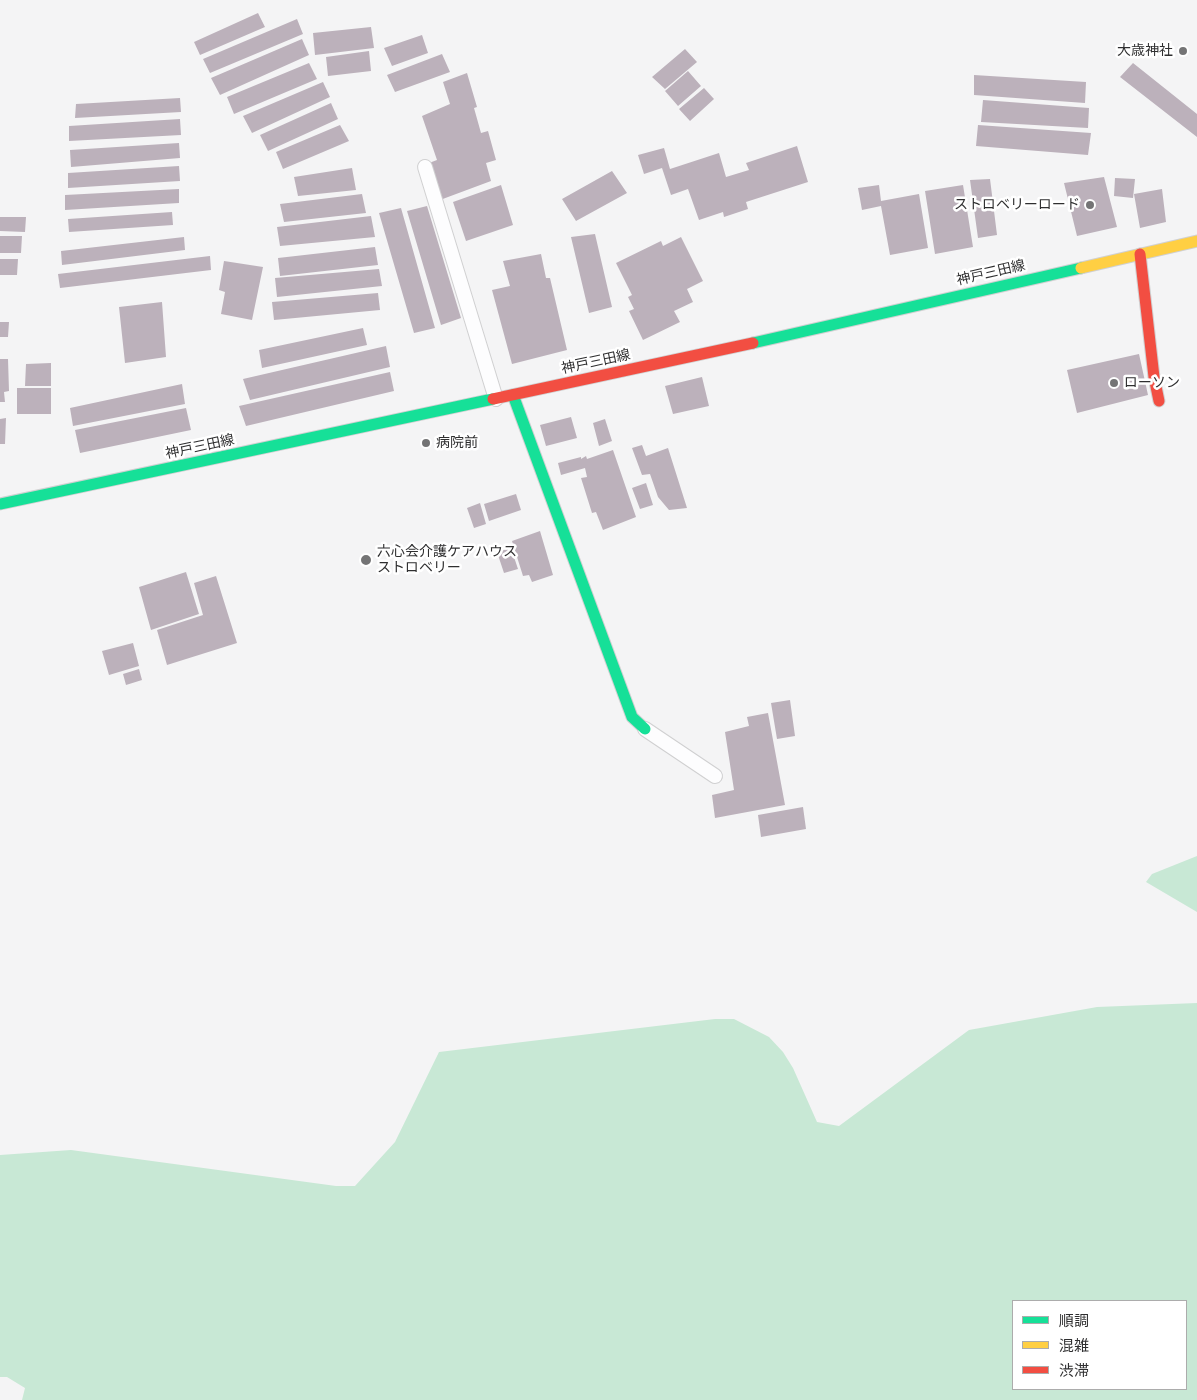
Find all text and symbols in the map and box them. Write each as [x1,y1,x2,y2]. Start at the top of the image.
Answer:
place label: 大歳神社 [1117,43,1173,59]
marker: 大歳神社 [1177,45,1189,57]
place label: ストロベリーロード [954,197,1080,213]
marker: ストロベリーロード [1084,199,1096,211]
street label: 神戸三田線 [955,257,1027,289]
street label: 神戸三田線 [560,347,632,377]
place label: ローソン [1124,375,1180,391]
marker: ローソン [1108,377,1120,389]
street label: 神戸三田線 [164,432,236,462]
place label: 病院前 [436,435,478,451]
marker: 病院前 [420,437,432,449]
place label: 六心会介護ケアハウス ストロベリー [377,544,517,576]
marker: 六心会介護ケアハウス ストロベリー [359,553,373,567]
legend [1012,1300,1187,1390]
text: 順調 [1059,1311,1089,1330]
text: 混雑 [1059,1336,1089,1355]
text: 渋滞 [1059,1361,1089,1380]

